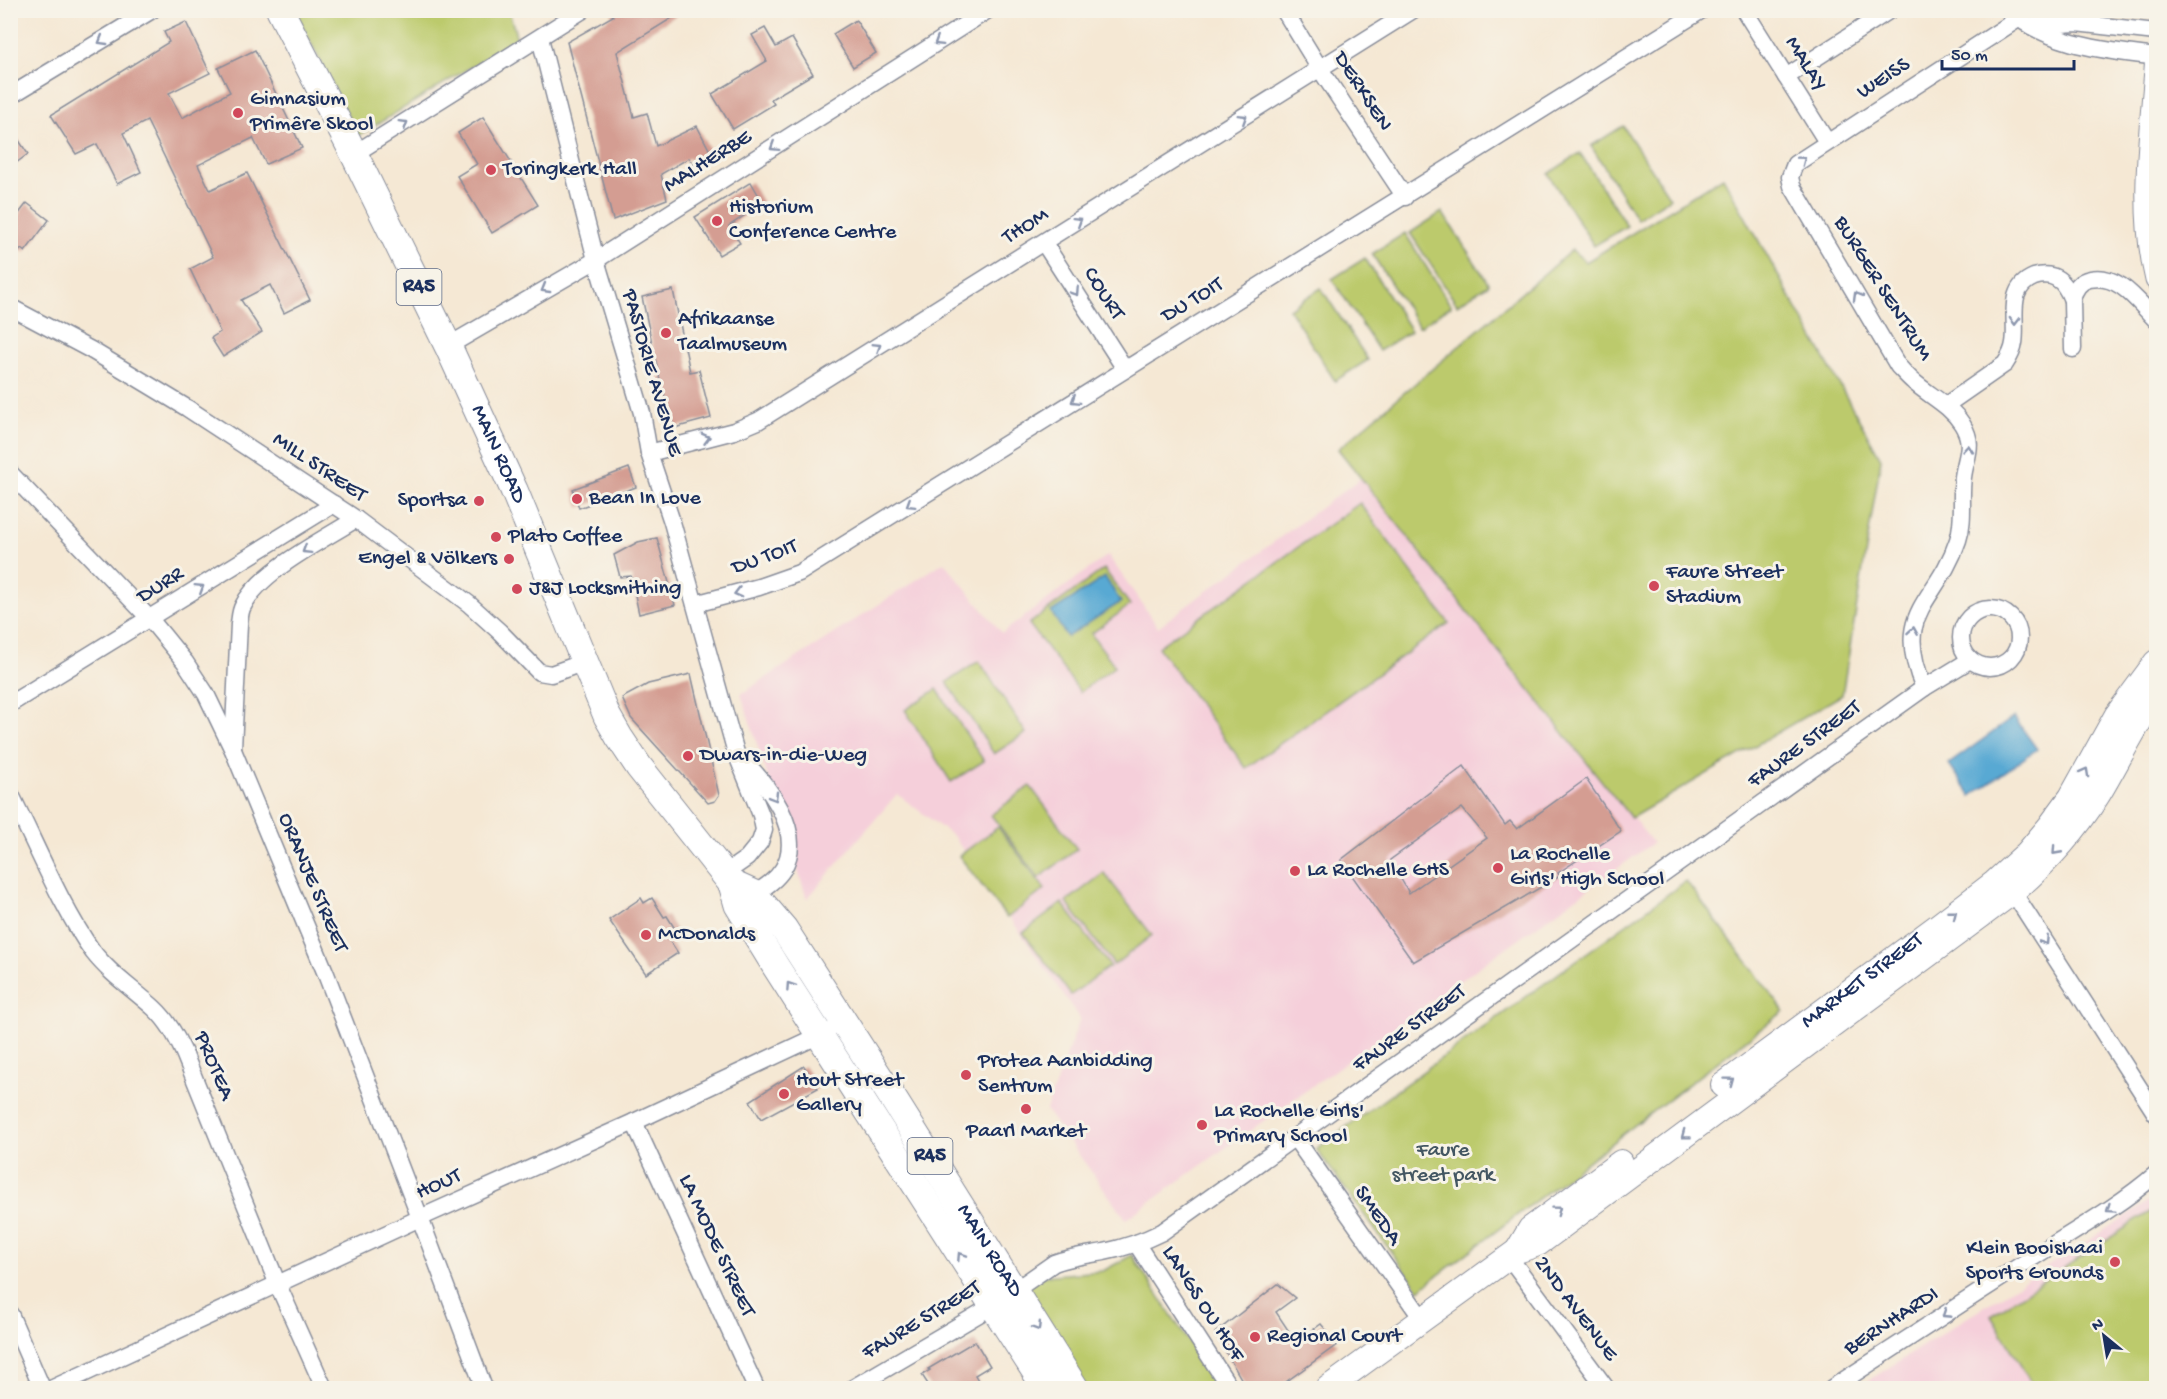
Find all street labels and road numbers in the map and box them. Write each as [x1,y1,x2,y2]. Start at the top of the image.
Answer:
street label: MALAY [1778,32,1832,96]
street label: DERKSEN [1326,46,1397,137]
street label: WEISS [1853,52,1916,106]
street label: MALHERBE [659,124,758,199]
street label: THOM [996,202,1055,252]
street label: BURGER SENTRUM [1826,211,1937,367]
street label: COURT [1076,263,1130,327]
road number: R45 [396,269,442,305]
street label: DU TOIT [1156,272,1230,331]
street label: PASTORIE AVENUE [614,286,688,461]
street label: MAIN ROAD [464,401,531,508]
street label: MILL STREET [267,427,372,510]
street label: DU TOIT [727,534,803,582]
street label: DURR [131,561,190,611]
street label: FAURE STREET [1743,694,1868,795]
street label: ORANJE STREET [271,809,354,958]
street label: MARKET STREET [1797,927,1930,1035]
street label: FAURE STREET [1348,978,1473,1079]
street label: PROTEA [187,1027,239,1105]
road number: R45 [908,1138,952,1174]
street label: HOUT [412,1163,467,1206]
street label: LA MODE STREET [672,1171,761,1323]
street label: SMEDA [1347,1181,1407,1252]
street label: MAIN ROAD [950,1200,1028,1303]
street label: LANGS OU HOF [1155,1241,1250,1368]
street label: 2ND AVENUE [1527,1252,1624,1368]
street label: FAURE STREET [857,1275,987,1367]
street label: BERNHARDI [1839,1282,1944,1363]

